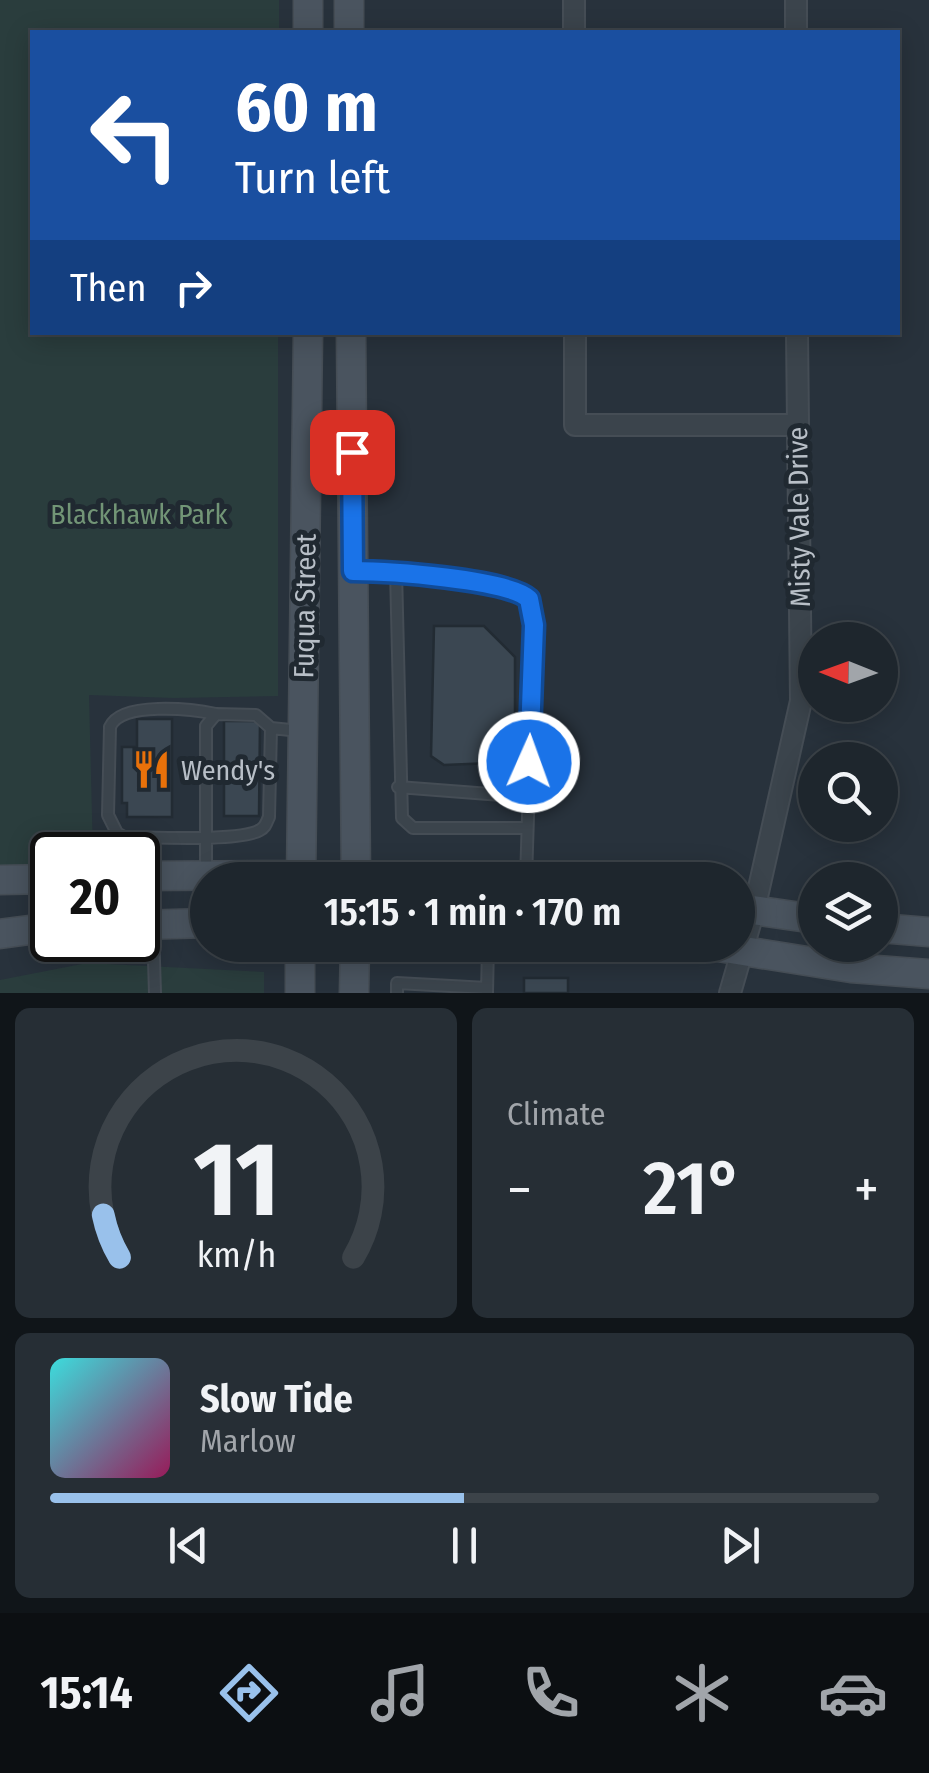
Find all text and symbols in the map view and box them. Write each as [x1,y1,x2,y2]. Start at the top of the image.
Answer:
text: 60 m [235,66,378,150]
icon: left [70,70,200,200]
text: Turn left [235,151,390,205]
icon: right [166,260,221,315]
text: Then [70,265,146,311]
pin [310,410,395,495]
icon: arrive [325,425,380,480]
street label: Misty Vale Drive [781,426,817,608]
park label: Blackhawk Park [50,498,229,531]
street label: Fuqua Street [287,533,323,679]
north arrow [798,622,898,722]
map controls [798,622,898,962]
position arrow [477,710,581,814]
button: search [798,742,898,842]
restaurant icon: Wendy's [130,749,172,791]
place label: Wendy's [181,754,275,787]
speed limit sign: 20 [30,832,160,962]
button: layers [798,862,898,962]
text: 15:15 · 1 min · 170 m [324,889,621,935]
text: Climate [507,1095,606,1133]
text: 11 [193,1118,279,1243]
text: 21° [643,1144,743,1234]
text: − [507,1157,532,1223]
text: + [854,1157,879,1223]
text: km/h [196,1234,276,1276]
text: Slow Tide [200,1376,353,1422]
text: Marlow [200,1422,296,1460]
icon: previous [161,1518,216,1573]
icon: pause [437,1518,492,1573]
icon: next [713,1518,768,1573]
icon: directions [214,1658,284,1728]
icon: music [365,1658,435,1728]
icon: phone [516,1658,586,1728]
icon: climate [667,1658,737,1728]
icon: car [818,1658,888,1728]
text: 15:14 [41,1666,133,1720]

